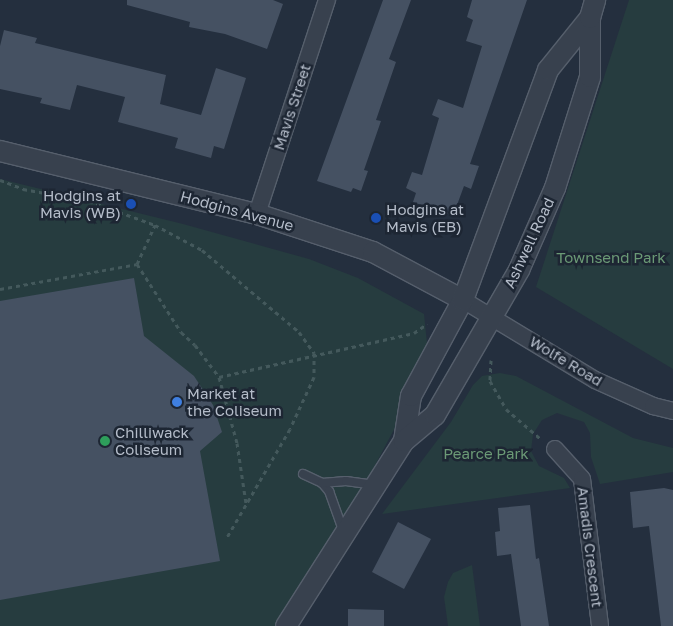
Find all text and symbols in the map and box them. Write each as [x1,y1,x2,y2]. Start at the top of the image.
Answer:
street label: Mavis Street [270,62,314,152]
place label: Hodgins at Mavis (WB) [40,186,121,221]
street label: Hodgins Avenue [178,187,296,235]
street label: Ashwell Road [500,195,558,291]
marker: Hodgins at Mavis (WB) [125,198,137,210]
place label: Hodgins at Mavis (EB) [386,200,464,235]
marker: Hodgins at Mavis (EB) [370,212,382,224]
park label: Townsend Park [556,249,666,267]
street label: Wolfe Road [526,332,606,390]
place label: Market at the Coliseum [187,384,282,419]
marker: Market at the Coliseum [171,396,183,408]
place label: Chilliwack Coliseum [115,423,189,458]
marker: Chilliwack Coliseum [99,435,111,447]
park label: Pearce Park [443,445,529,463]
street label: Amadis Crescent [574,486,606,608]

